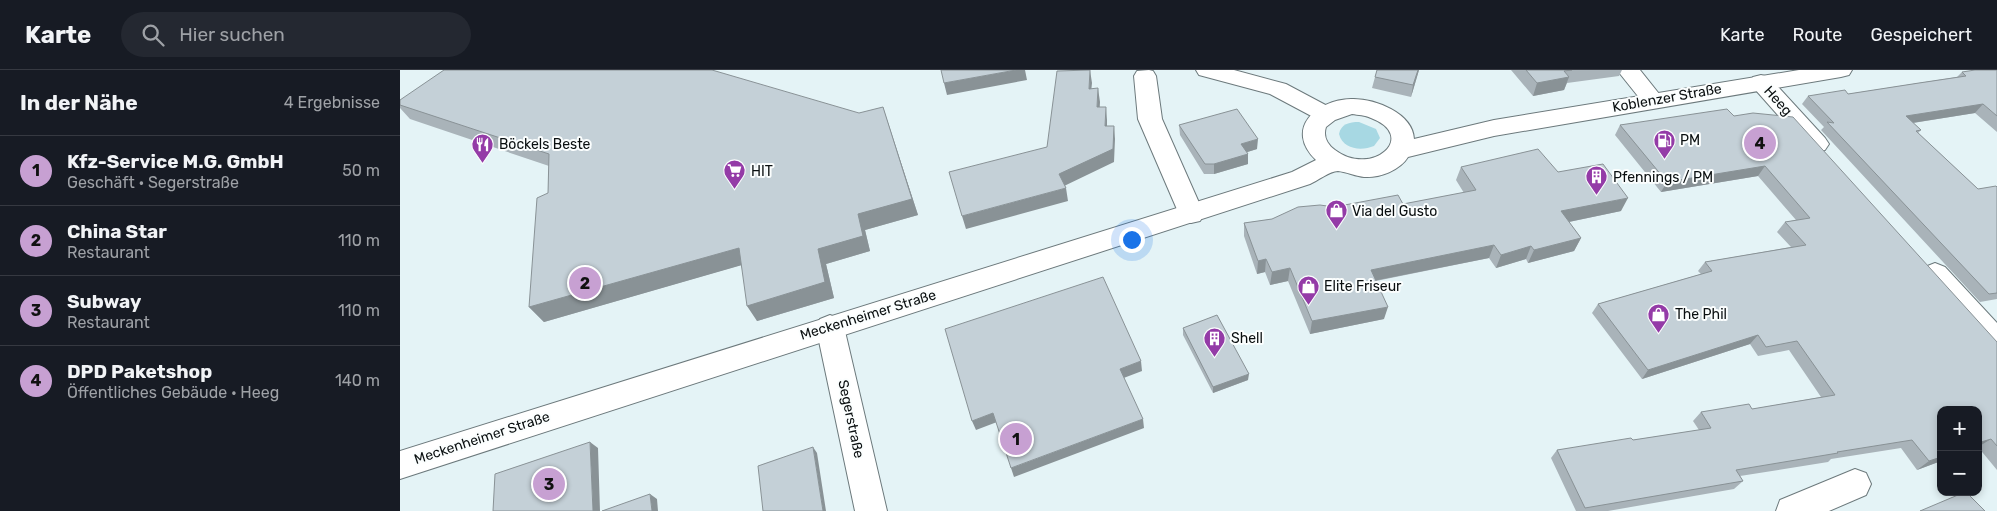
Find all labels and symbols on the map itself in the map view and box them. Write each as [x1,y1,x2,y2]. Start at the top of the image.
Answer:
street label: Koblenzer Straße [1611,80,1723,116]
street label: Heeg [1760,83,1796,119]
pin: 4 [1744,124,1776,162]
fuel station icon: PM [1652,128,1676,159]
restaurant icon: Böckels Beste [471,132,495,163]
place label: PM [1680,132,1700,149]
place label: Böckels Beste [499,136,591,153]
supermarket icon: HIT [723,159,747,190]
place label: HIT [751,163,773,180]
building icon: Pfennings / PM [1585,165,1609,196]
place label: Pfennings / PM [1613,169,1713,186]
shop icon: Via del Gusto [1324,199,1348,230]
place label: Via del Gusto [1352,203,1437,220]
your location [1119,227,1145,253]
pin: 2 [569,264,601,302]
shop icon: Elite Friseur [1296,274,1320,305]
place label: Elite Friseur [1324,278,1402,295]
street label: Meckenheimer Straße [798,286,938,344]
shop icon: The Phil [1647,302,1671,333]
place label: The Phil [1675,306,1727,323]
building icon: Shell [1203,326,1227,357]
place label: Shell [1231,330,1263,347]
street label: Segerstraße [834,378,868,460]
street label: Meckenheimer Straße [412,408,552,468]
pin: 1 [1000,420,1032,458]
pin: 3 [533,465,565,503]

